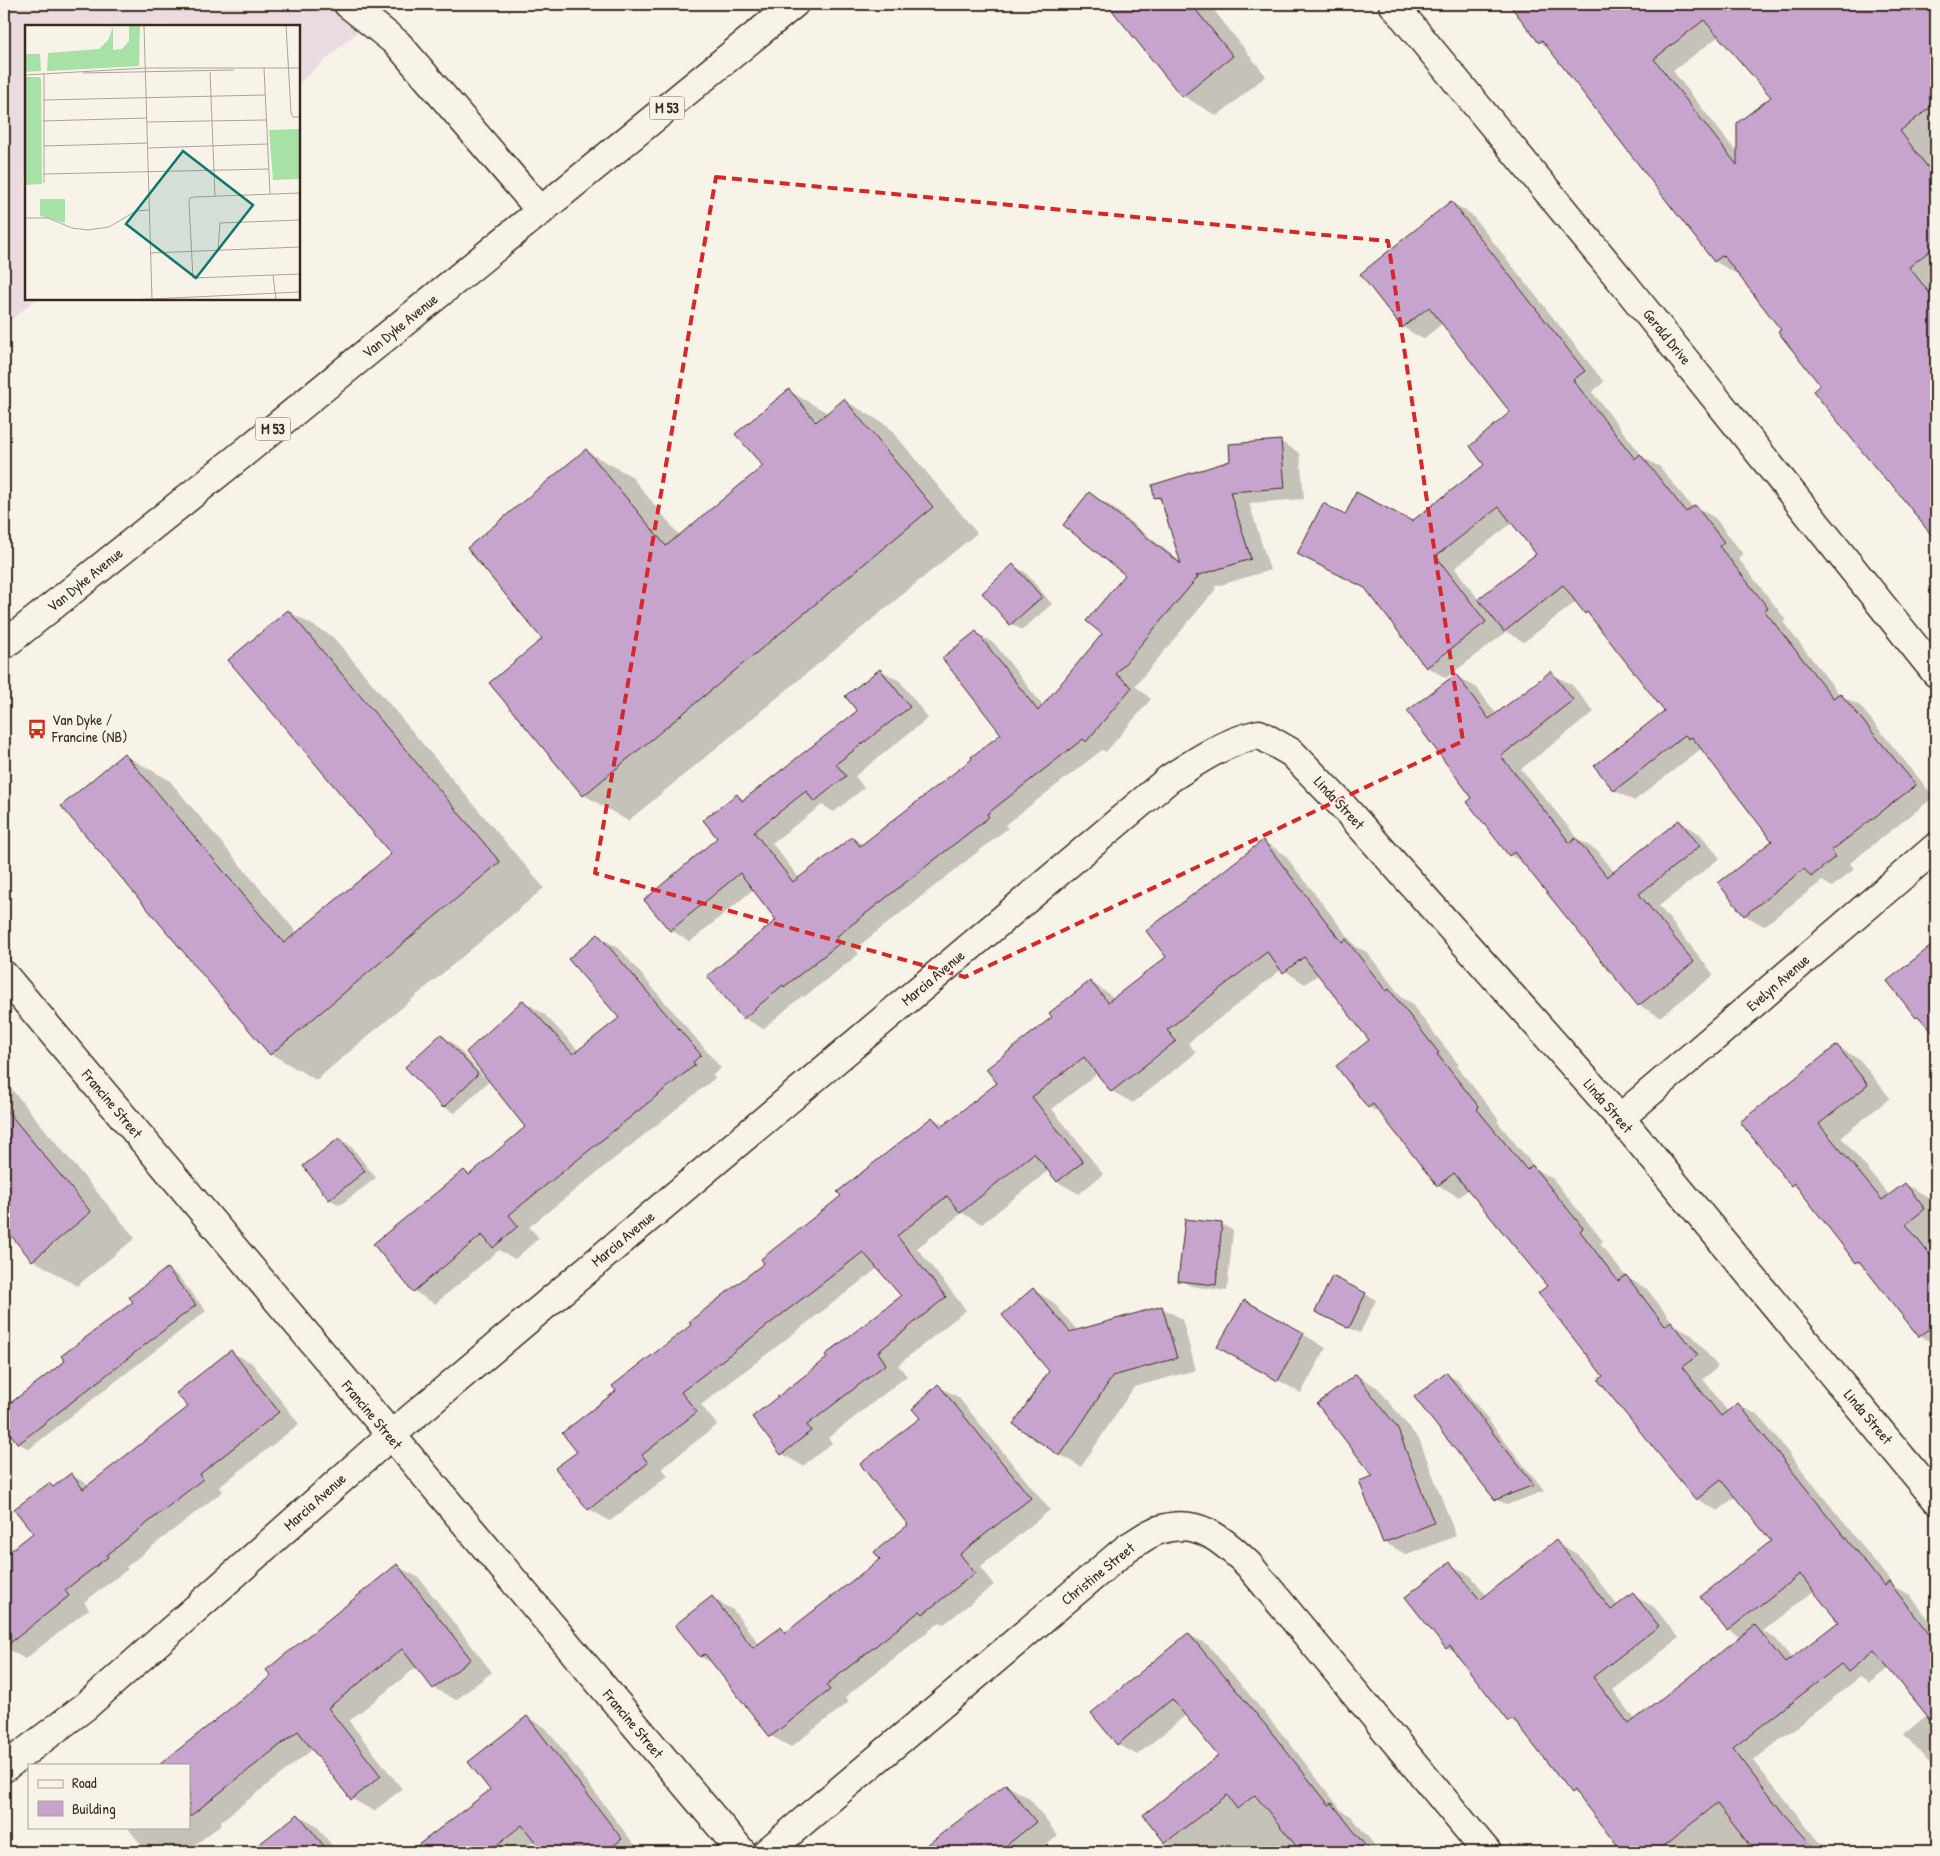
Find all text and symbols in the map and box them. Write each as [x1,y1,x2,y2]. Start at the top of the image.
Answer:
inset map [25,25,300,300]
road number: M 53 [650,96,684,120]
street label: Van Dyke Avenue [357,289,442,363]
street label: Gerald Drive [1638,304,1696,369]
road number: M 53 [256,418,290,440]
street label: Van Dyke Avenue [42,543,127,617]
place label: Van Dyke / Francine (NB) [51,709,128,747]
bus stop icon: Van Dyke / Francine (NB) [26,718,48,740]
street label: Linda Street [1309,771,1370,835]
street label: Marcia Avenue [896,945,969,1010]
street label: Evelyn Avenue [1742,949,1814,1016]
street label: Francine Street [77,1064,148,1143]
street label: Linda Street [1579,1074,1638,1138]
street label: Marcia Avenue [586,1206,659,1271]
street label: Francine Street [337,1375,408,1454]
street label: Linda Street [1839,1385,1898,1449]
street label: Marcia Avenue [279,1468,350,1535]
street label: Christine Street [1056,1537,1140,1610]
street label: Francine Street [598,1684,669,1763]
legend [28,1764,190,1828]
text: Road [72,1772,97,1793]
text: Building [72,1798,116,1819]

